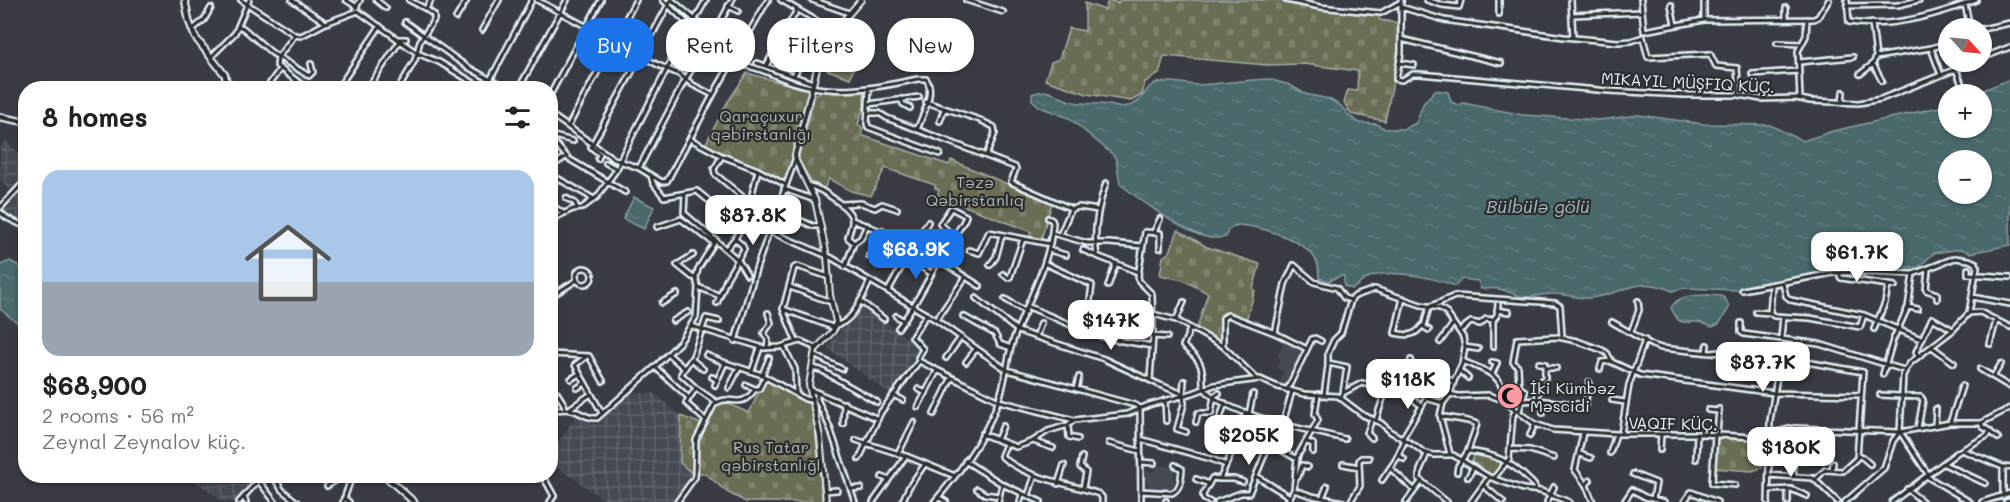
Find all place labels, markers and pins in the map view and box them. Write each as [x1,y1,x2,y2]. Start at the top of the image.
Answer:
pin: $87.8K [704,195,802,246]
pin: $68.9K [867,229,965,280]
pin: $61.7K [1808,232,1906,283]
pin: $147K [1069,300,1153,351]
pin: $87.7K [1714,342,1812,393]
pin: $118K [1366,359,1450,410]
place label: İki Kümbəz Məscidi [1530,377,1616,416]
mosque icon: İki Kümbəz Məscidi [1495,381,1525,411]
pin: $205K [1207,415,1291,466]
pin: $180K [1749,427,1833,478]

